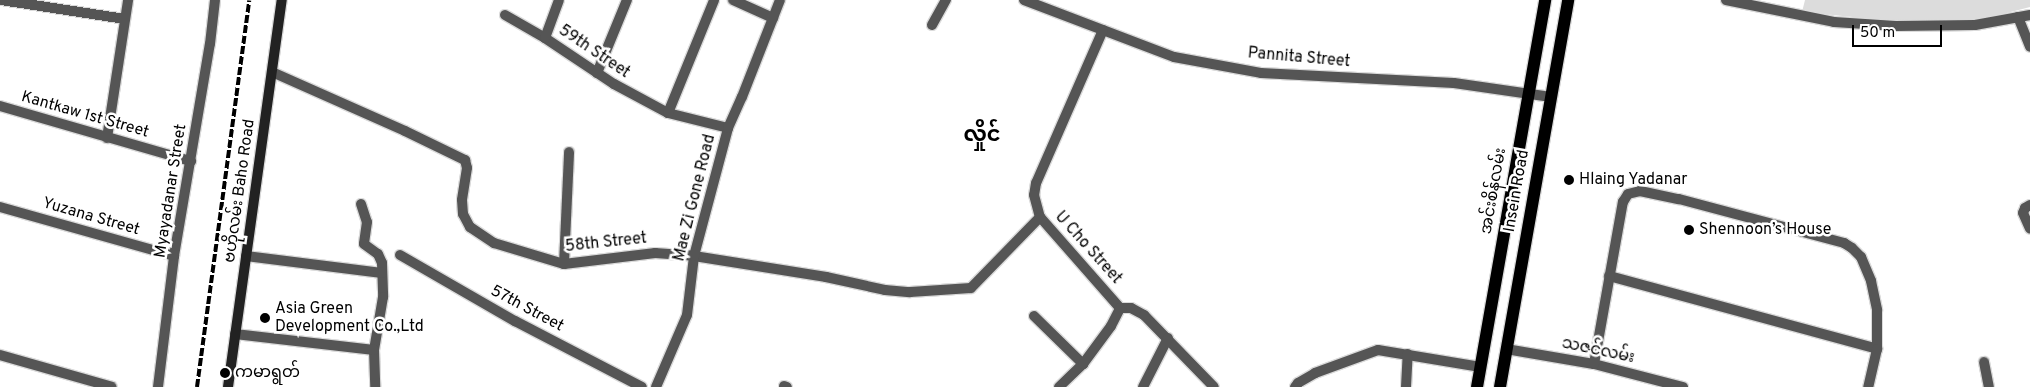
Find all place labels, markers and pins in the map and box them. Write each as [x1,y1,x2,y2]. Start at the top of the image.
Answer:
place label: Hlaing Yadanar [1579,170,1688,190]
marker: Hlaing Yadanar [1563,174,1575,186]
place label: Shennoon’s House [1699,220,1831,240]
marker: Shennoon’s House [1683,224,1695,236]
place label: Asia Green Development Co.,Ltd [275,299,424,337]
marker: Asia Green Development Co.,Ltd [259,312,271,324]
place label: ကမာရွတ် [235,363,300,383]
marker: ကမာရွတ် [219,367,231,379]

